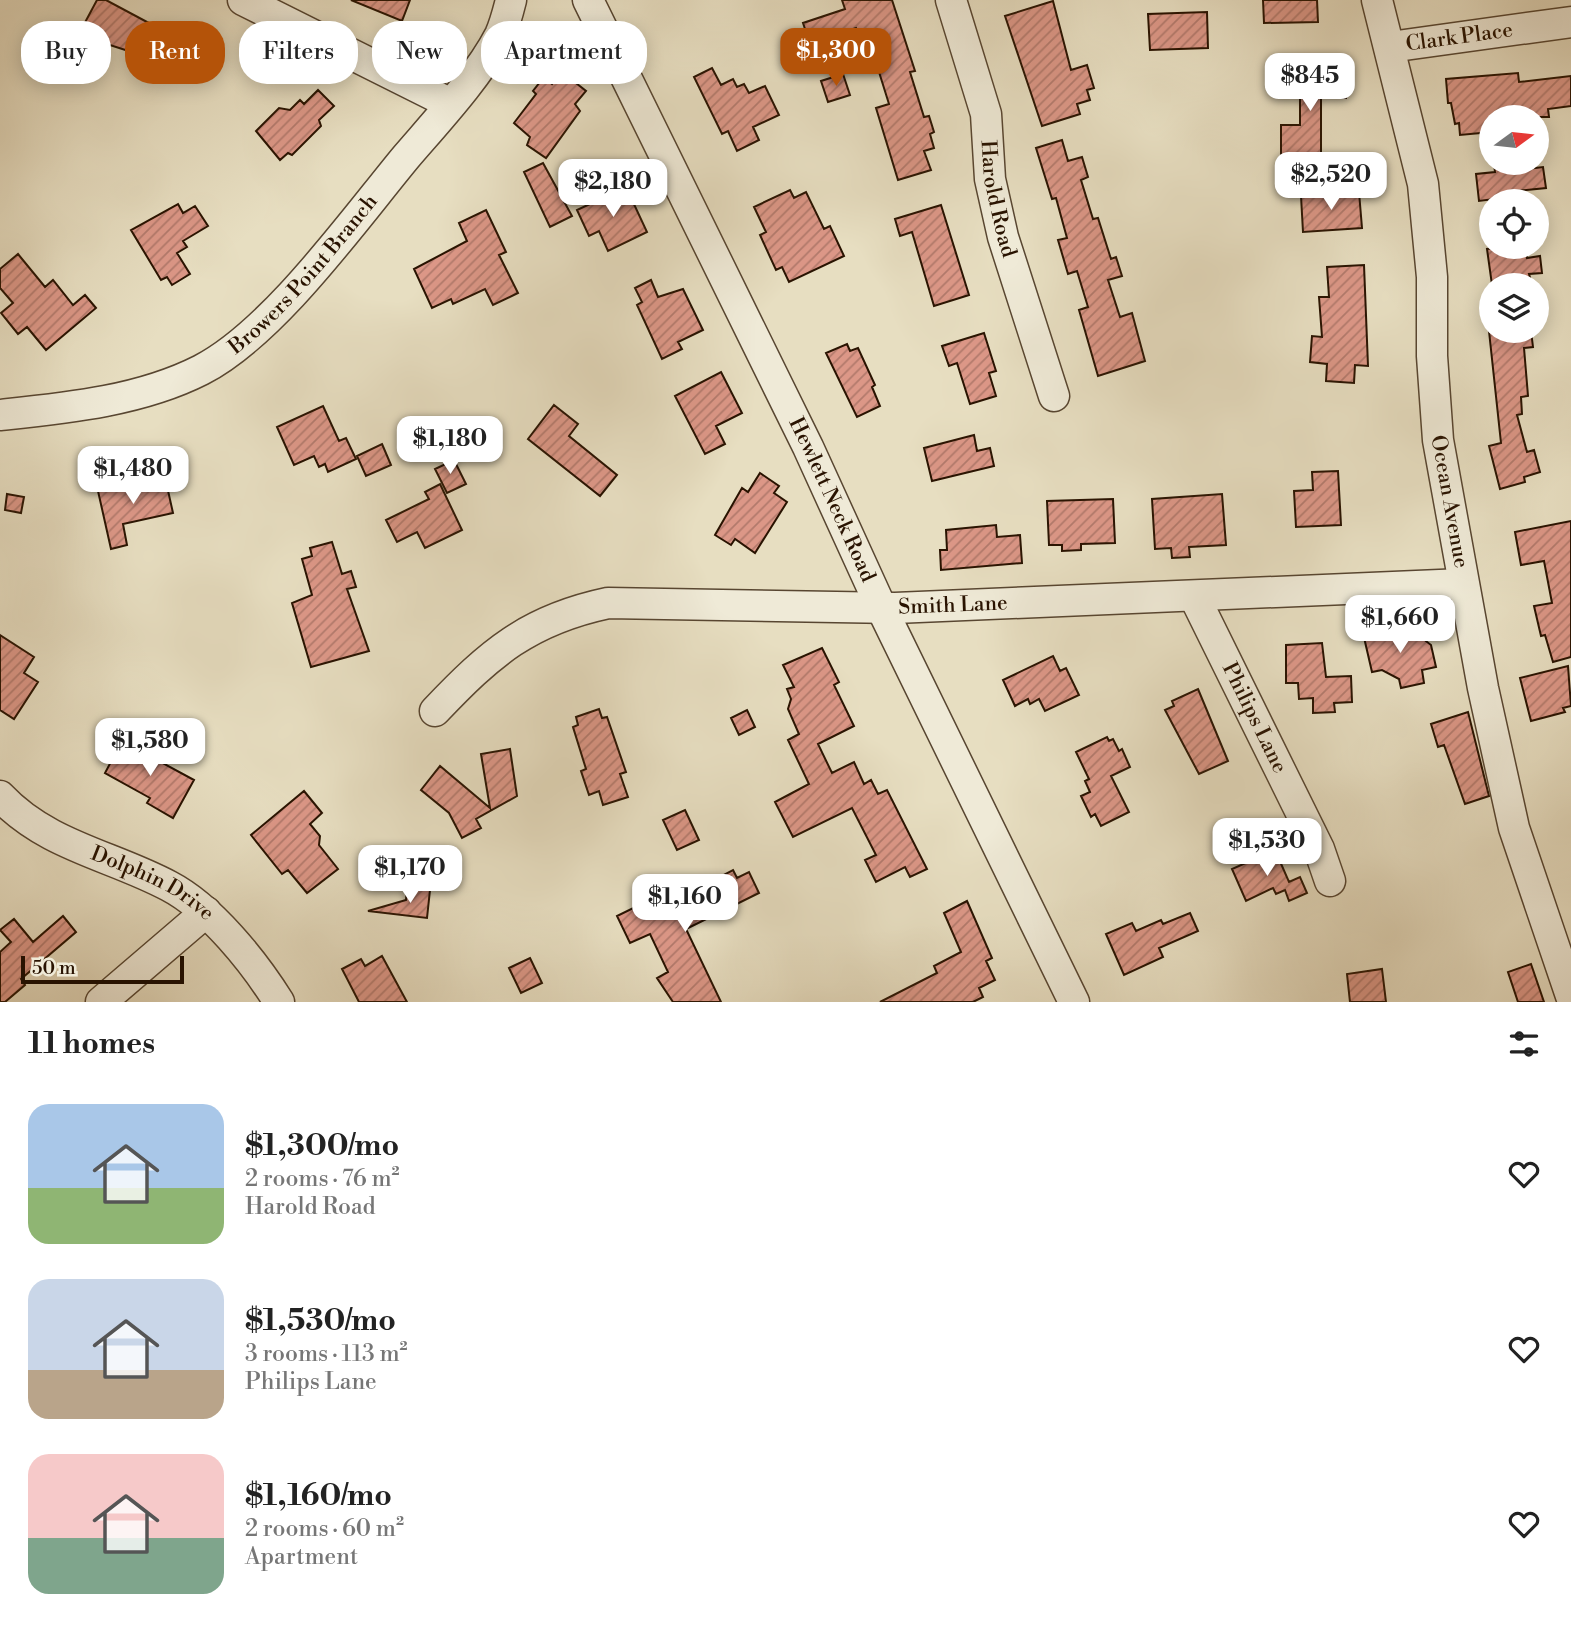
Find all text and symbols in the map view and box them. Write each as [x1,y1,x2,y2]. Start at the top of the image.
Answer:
street label: Clark Place [1404,17,1515,58]
chip: Buy [21,21,111,84]
chip: Rent [125,21,225,84]
chip: Filters [239,21,358,84]
chip: New [372,21,467,84]
chip: Apartment [481,21,647,84]
pin: $1,300 [779,28,893,88]
text: $1,300 [796,37,876,65]
pin: $845 [1269,54,1351,113]
text: $845 [1281,62,1339,90]
north arrow [1479,105,1549,175]
map controls [1479,105,1549,343]
street label: Harold Road [975,139,1022,261]
pin: $2,520 [1274,152,1388,212]
pin: $2,180 [556,160,670,219]
text: $2,520 [1291,161,1371,189]
text: $2,180 [574,168,652,196]
street label: Browers Point Branch [223,189,384,361]
button: locate [1479,189,1549,259]
button: layers [1479,273,1549,343]
street label: Hewlett Neck Road [782,413,881,586]
pin: $1,180 [393,416,507,476]
text: $1,180 [413,425,487,453]
street label: Ocean Avenue [1424,433,1474,570]
pin: $1,480 [76,447,190,506]
text: $1,480 [94,455,172,483]
street label: Smith Lane [898,590,1008,621]
pin: $1,660 [1343,596,1457,655]
text: $1,660 [1361,604,1439,632]
street label: Philips Lane [1216,658,1293,778]
pin: $1,580 [93,718,207,778]
text: $1,580 [111,727,189,755]
pin: $1,530 [1210,818,1324,878]
text: $1,530 [1229,827,1305,855]
street label: Dolphin Drive [87,841,219,927]
pin: $1,170 [353,846,467,905]
text: $1,170 [374,854,446,882]
pin: $1,160 [628,874,742,934]
text: $1,160 [648,883,722,911]
scale bar [21,953,184,985]
text: 50 m [32,956,76,980]
text: 11 homes [28,1025,155,1063]
icon: filters [1505,1025,1543,1063]
text: $1,300/mo [245,1127,399,1165]
icon: home [84,1132,168,1216]
icon: heart [1505,1155,1543,1193]
text: 2 rooms · 76 m² [245,1165,400,1193]
text: Harold Road [245,1193,376,1221]
text: $1,530/mo [245,1302,396,1340]
icon: home [84,1307,168,1391]
icon: heart [1505,1330,1543,1368]
text: 3 rooms · 113 m² [245,1340,408,1368]
text: Philips Lane [245,1368,377,1396]
text: $1,160/mo [245,1477,392,1515]
icon: home [84,1482,168,1566]
icon: heart [1505,1505,1543,1543]
text: 2 rooms · 60 m² [245,1515,404,1543]
text: Apartment [245,1543,358,1571]

